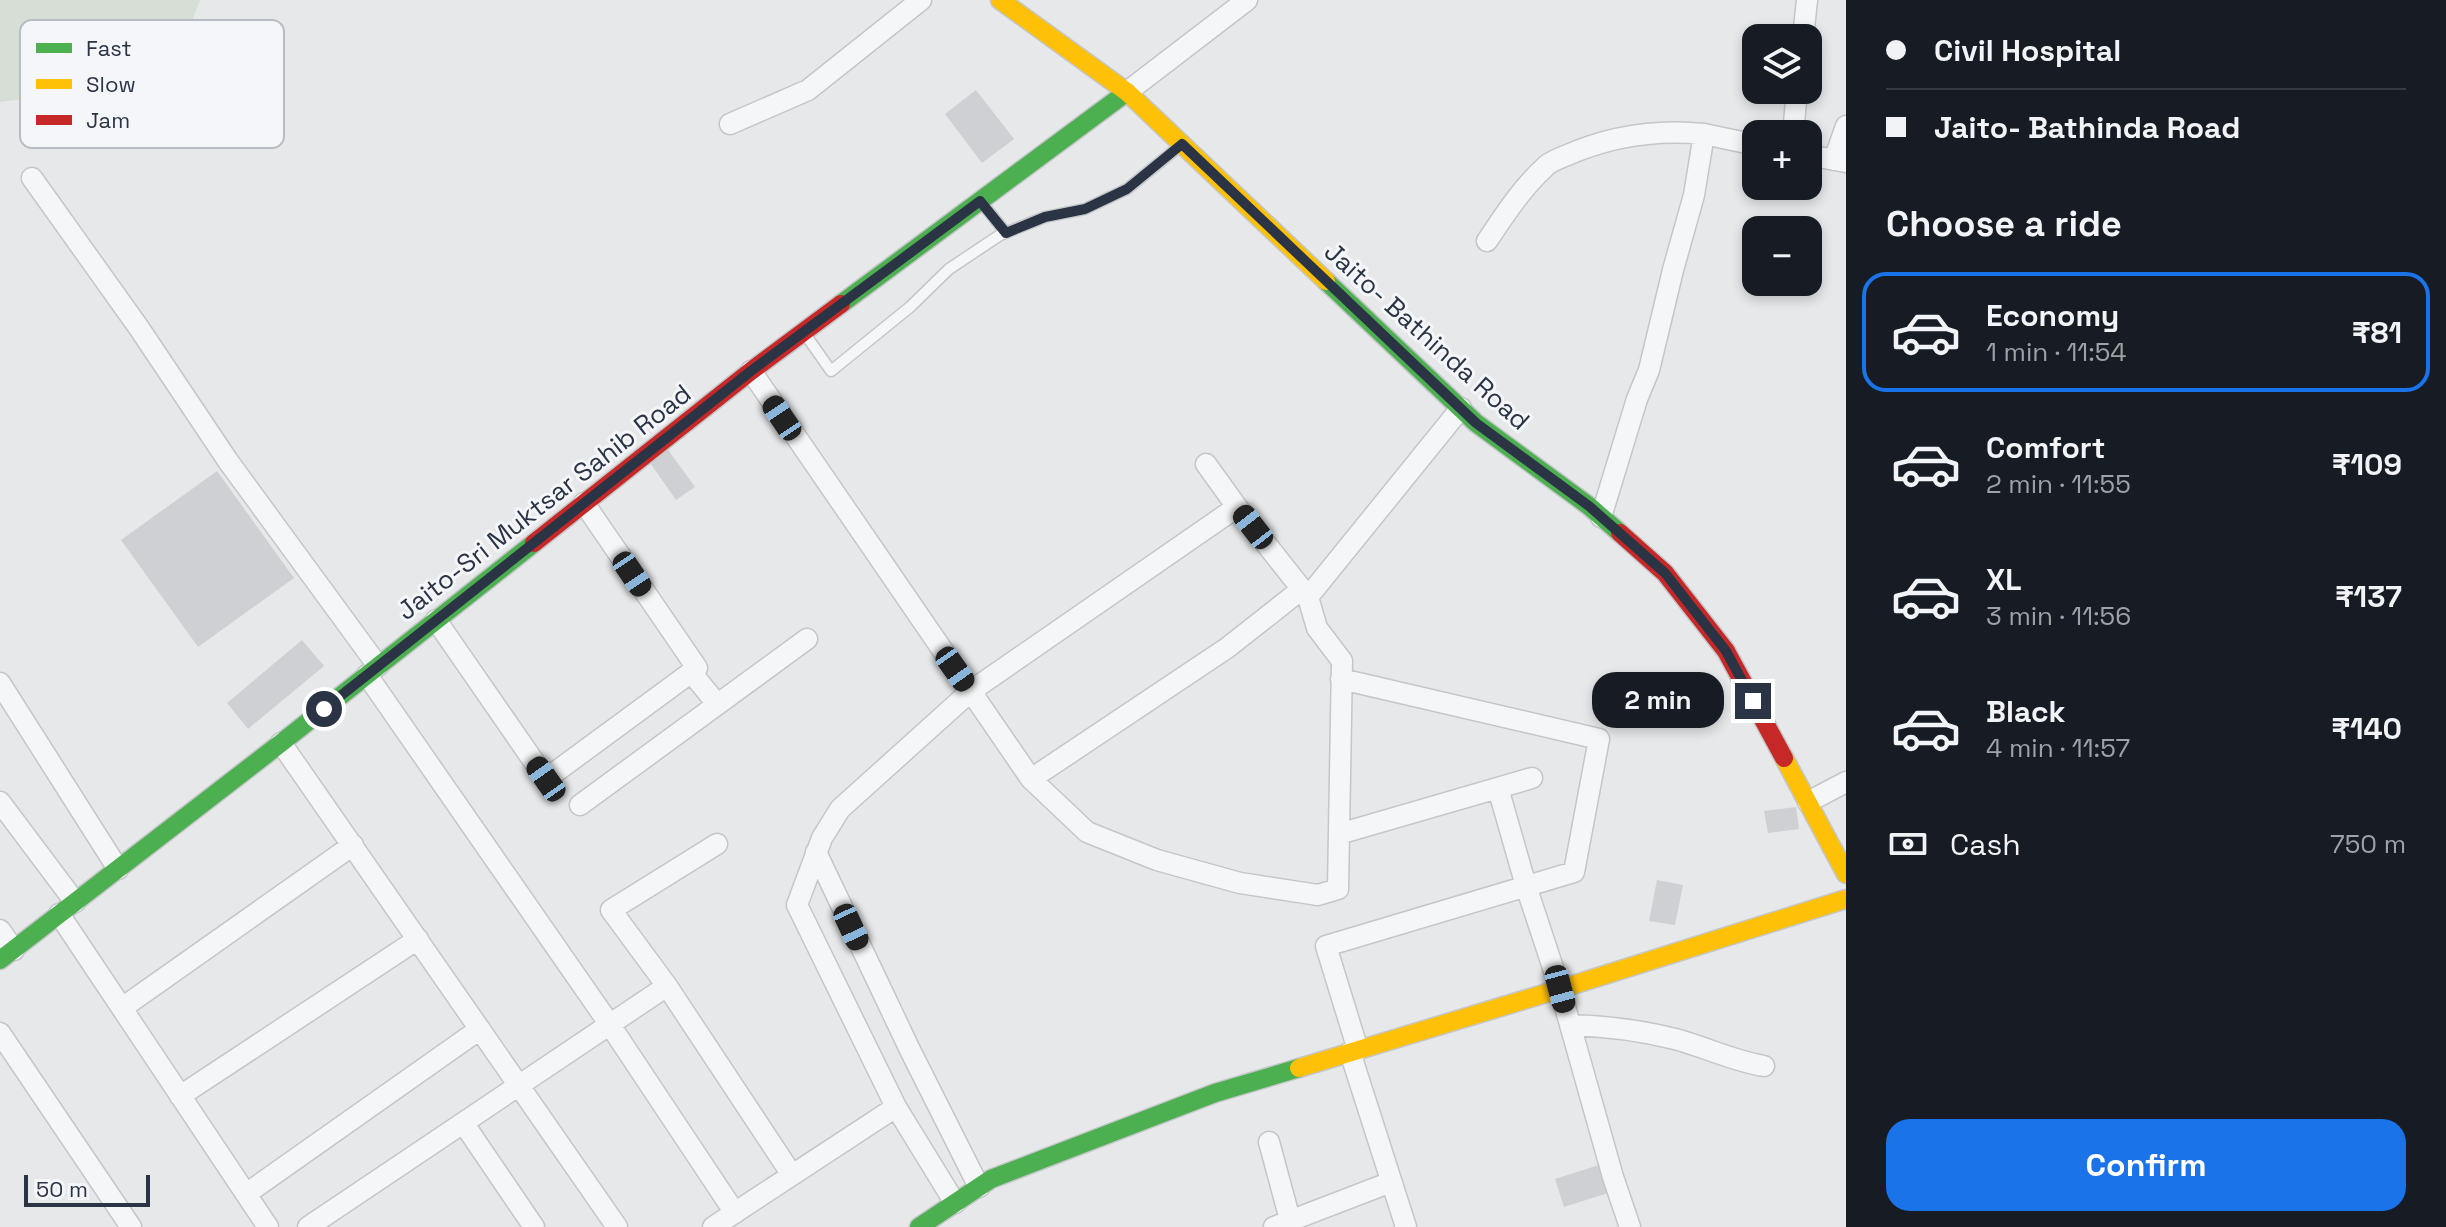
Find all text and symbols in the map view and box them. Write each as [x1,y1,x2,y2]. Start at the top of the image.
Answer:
legend [20,20,284,148]
map controls [1742,24,1822,296]
button: layers [1742,24,1822,104]
text: Civil Hospital [1934,31,2121,70]
text: Fast [86,34,132,62]
text: Slow [86,70,136,98]
text: Jam [86,106,130,134]
text: Jaito- Bathinda Road [1934,108,2240,147]
button: + [1742,120,1822,200]
text: Choose a ride [1886,201,2122,247]
button: − [1742,216,1822,296]
street label: Jaito- Bathinda Road [1317,235,1537,437]
icon: car [1890,296,1962,368]
text: Economy [1986,296,2119,335]
text: ₹81 [2352,313,2402,352]
text: 1 min · 11:54 [1986,335,2127,369]
street label: Jaito-Sri Muktsar Sahib Road [390,377,698,627]
car [759,391,805,445]
icon: car [1890,428,1962,500]
text: Comfort [1986,428,2105,467]
text: ₹109 [2332,445,2402,484]
text: 2 min · 11:55 [1986,467,2131,501]
car [1229,501,1277,553]
car [609,547,655,601]
icon: car [1890,560,1962,632]
text: XL [1986,560,2022,599]
text: ₹137 [2335,577,2402,616]
text: 3 min · 11:56 [1986,599,2131,633]
car [931,642,979,696]
callout: 2 min [1593,673,1725,729]
text: 2 min [1624,683,1692,717]
route end [1735,683,1771,719]
route start [306,691,342,727]
icon: car [1890,692,1962,764]
text: Black [1986,692,2065,731]
text: ₹140 [2331,709,2402,748]
text: 4 min · 11:57 [1986,731,2130,765]
car [522,752,570,806]
icon: cash [1886,822,1930,866]
text: Cash [1950,825,2021,864]
text: 750 m [2330,827,2406,861]
car [830,900,872,954]
car [1542,963,1578,1015]
button: Confirm [1886,1119,2406,1211]
scale bar [24,1171,150,1207]
text: 50 m [36,1175,88,1203]

